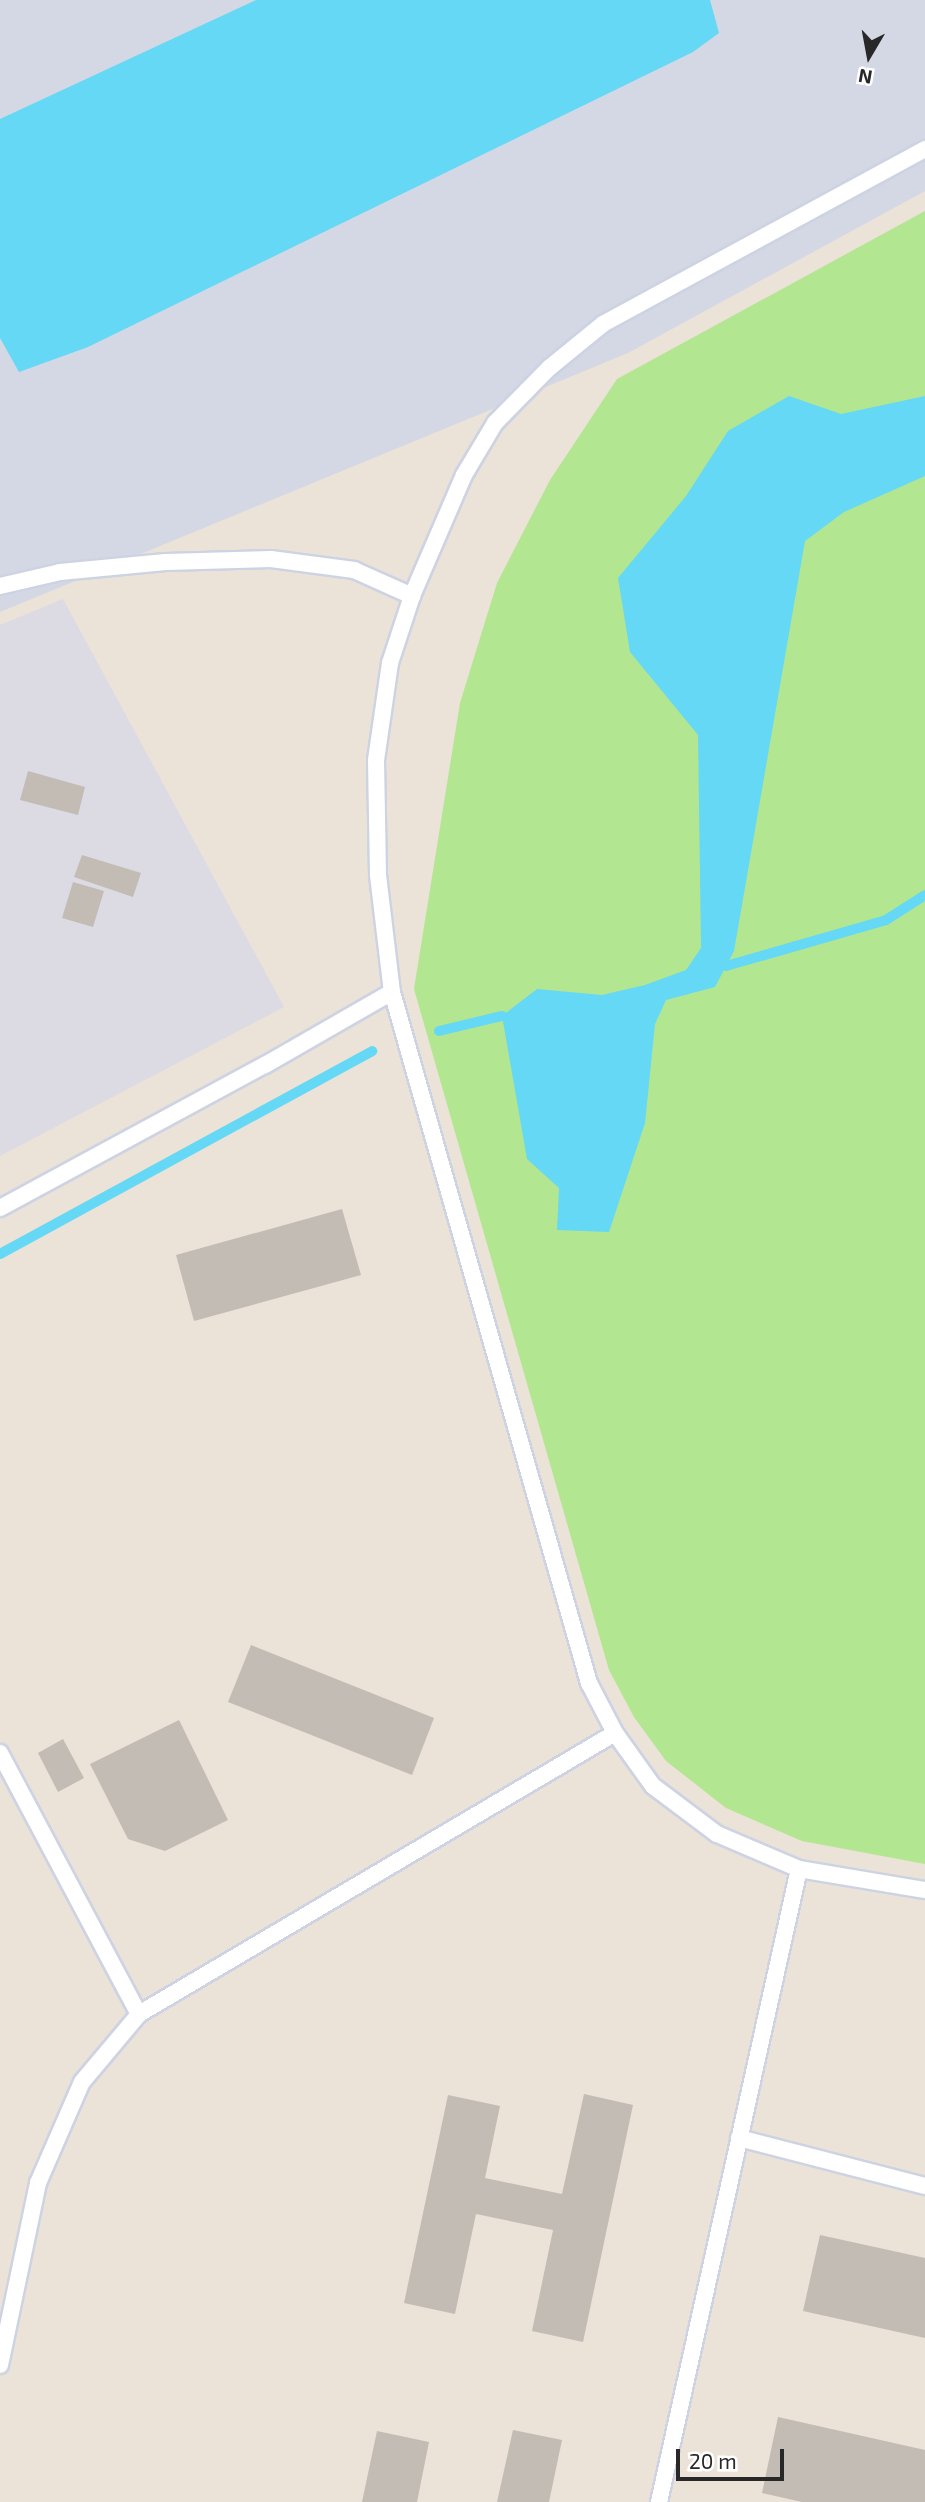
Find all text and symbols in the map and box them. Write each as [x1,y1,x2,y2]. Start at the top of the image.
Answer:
north arrow [834,21,904,91]
text: N [857,65,874,90]
scale bar [680,2436,788,2480]
text: 20 m [689,2448,737,2473]

